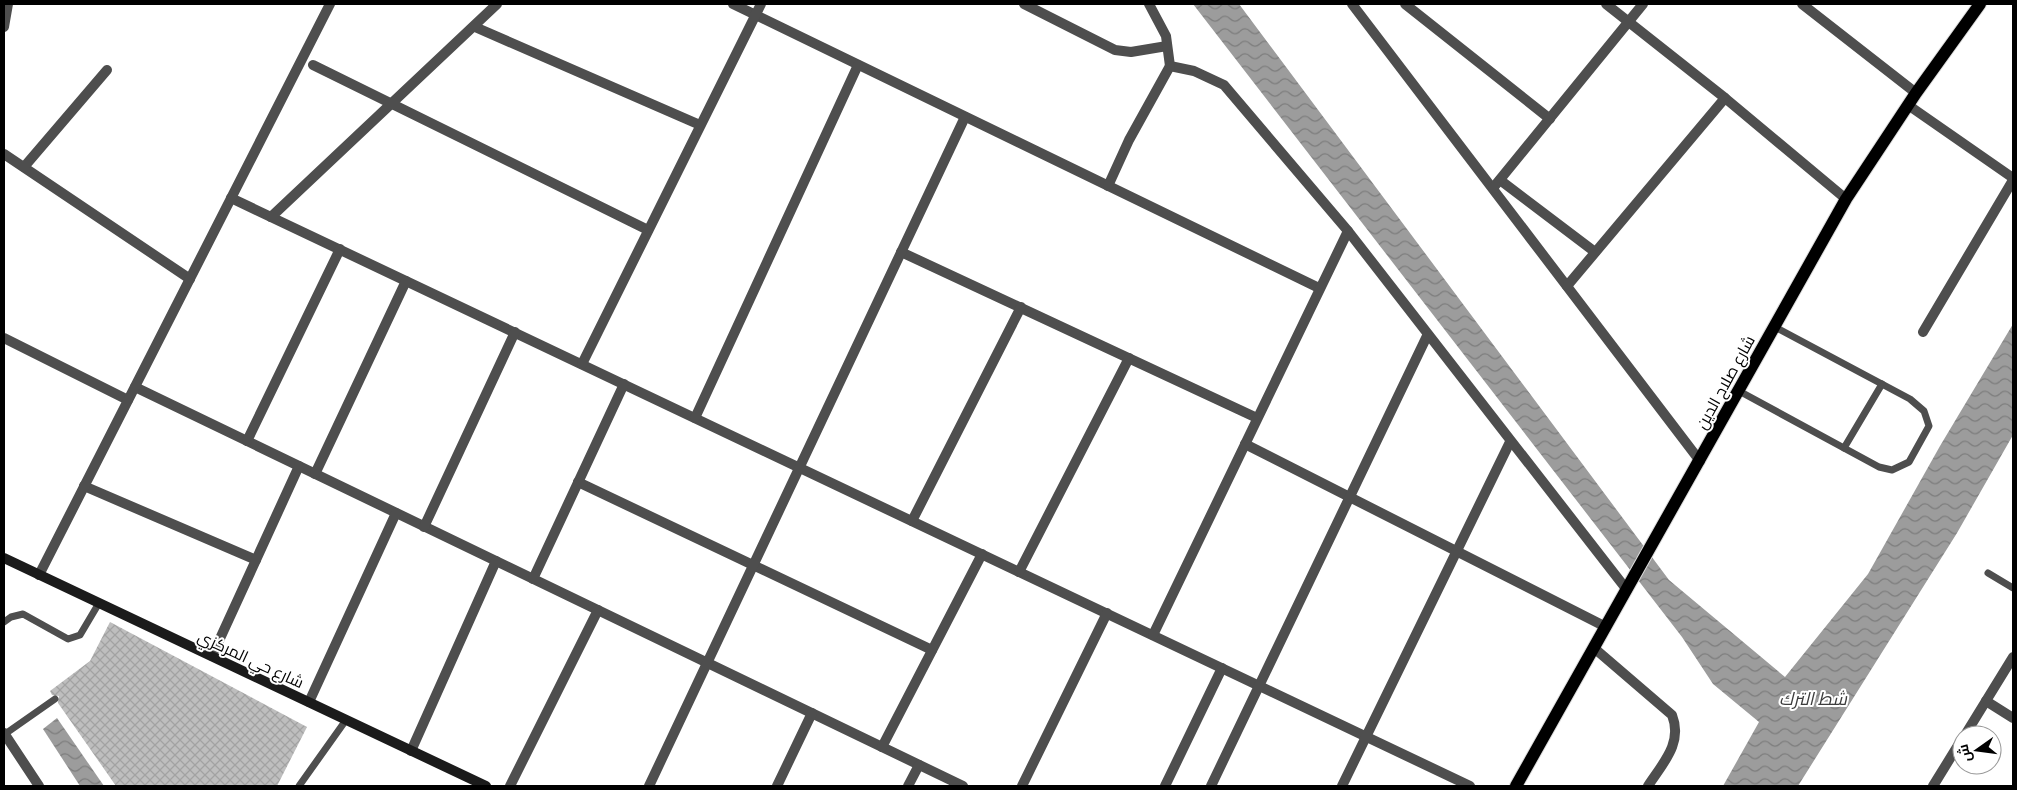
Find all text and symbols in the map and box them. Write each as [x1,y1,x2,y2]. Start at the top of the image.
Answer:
street label: شارع صلاح الدين [1691,332,1761,433]
street label: شارع حي المركزي [193,626,307,696]
water label: شط الترك [1779,687,1848,709]
north arrow [1952,725,2002,775]
text: ش [1953,742,1975,764]

